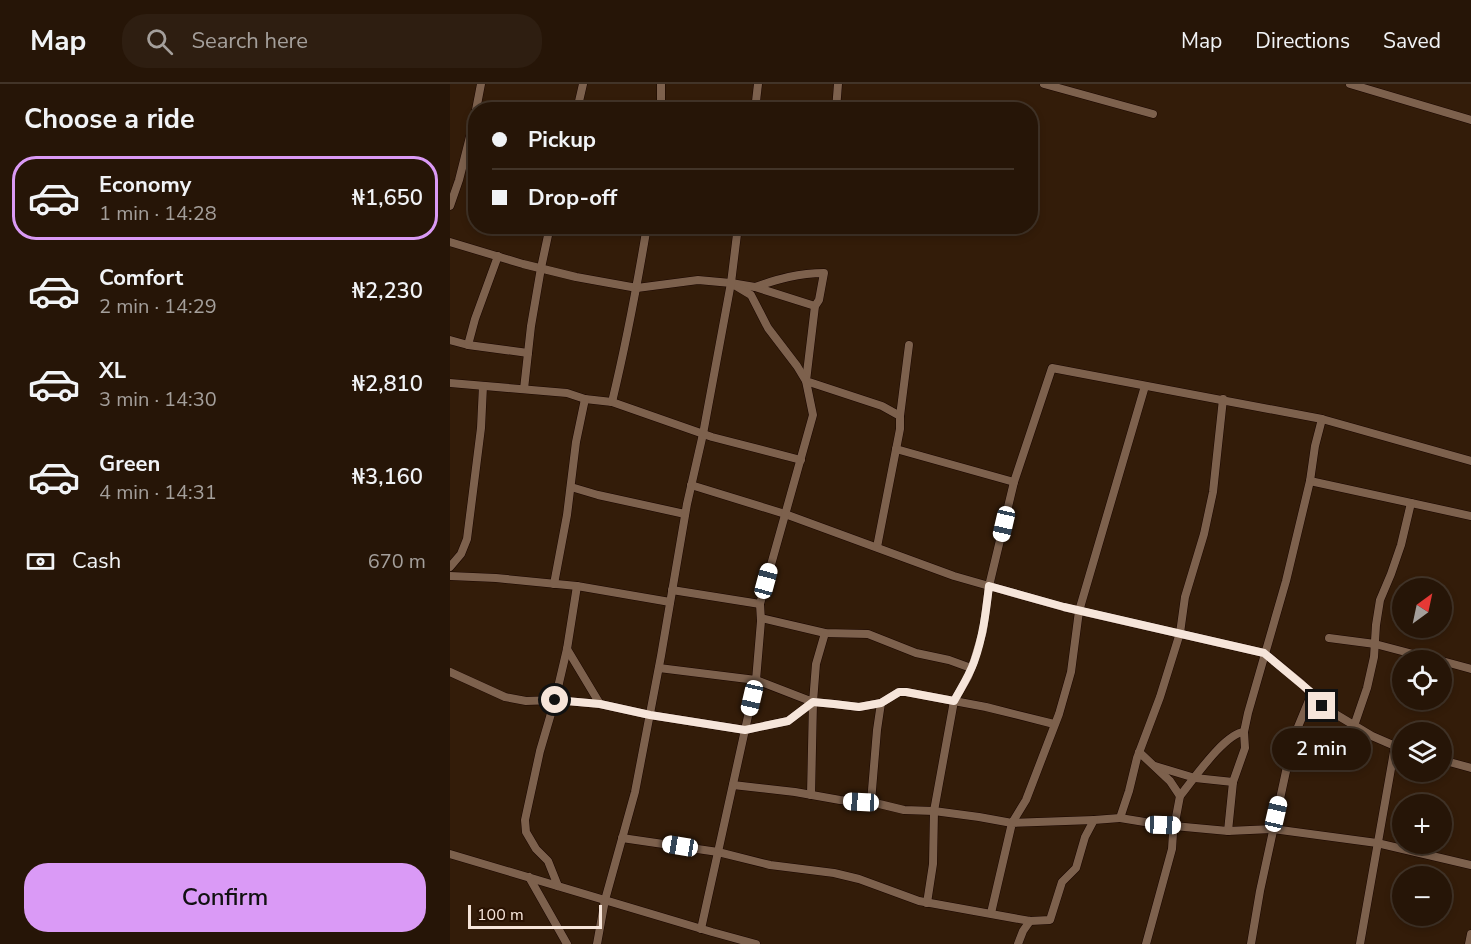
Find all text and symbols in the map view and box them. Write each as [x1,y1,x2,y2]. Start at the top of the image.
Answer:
search box [122,14,542,68]
text: Map [30,22,86,60]
icon: search [143,25,176,58]
text: Search here [191,26,308,56]
text: Map [1181,27,1222,55]
text: Directions [1255,27,1350,55]
text: Saved [1383,27,1441,55]
text: Choose a ride [24,101,195,138]
text: Pickup [528,125,596,155]
text: Economy [99,170,191,200]
icon: car [27,171,81,225]
text: ₦1,650 [352,183,423,213]
text: Drop-off [528,183,617,213]
text: 1 min · 14:28 [99,200,217,227]
text: Comfort [99,263,183,293]
icon: car [27,264,81,318]
text: ₦2,230 [352,276,423,306]
text: 2 min · 14:29 [99,293,217,320]
text: XL [99,356,126,386]
icon: car [27,357,81,411]
text: ₦2,810 [352,369,423,399]
text: 3 min · 14:30 [99,386,217,413]
text: Green [99,449,160,479]
icon: car [27,450,81,504]
text: ₦3,160 [352,462,423,492]
text: 4 min · 14:31 [99,479,217,506]
car [991,504,1017,544]
icon: cash [24,545,57,578]
text: Cash [72,546,121,576]
text: 670 m [368,548,426,575]
car [753,561,779,601]
north arrow [1392,578,1452,638]
map controls [1392,578,1452,926]
button: locate [1392,650,1452,710]
car [739,678,765,718]
route start [541,686,568,713]
route end [1308,692,1335,719]
button: layers [1392,722,1452,782]
callout: 2 min [1272,727,1372,769]
text: 2 min [1296,735,1347,762]
car [843,792,879,812]
car [1263,794,1289,834]
button: + [1392,794,1452,854]
car [1145,815,1181,835]
car [661,834,699,858]
button: Confirm [24,863,426,932]
button: − [1392,866,1452,926]
scale bar [468,902,602,930]
text: 100 m [477,904,524,926]

